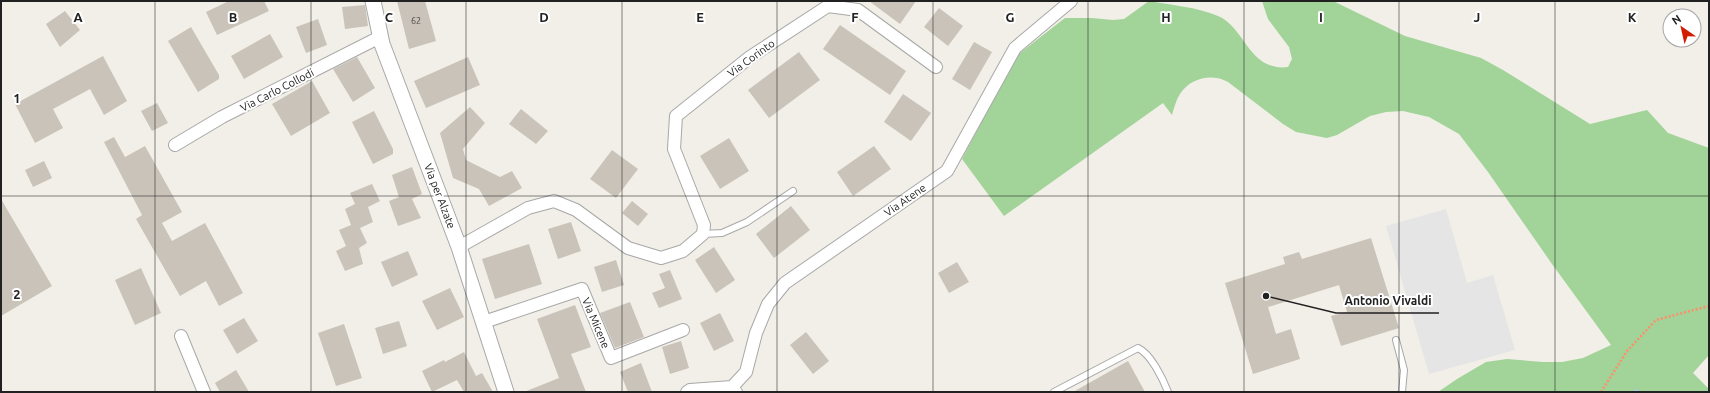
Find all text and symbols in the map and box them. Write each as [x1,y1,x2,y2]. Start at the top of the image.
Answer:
north arrow [1662,8,1702,48]
text: A [73,10,83,24]
text: B [229,10,238,24]
text: C [385,10,394,24]
text: D [539,10,549,24]
text: E [696,10,704,24]
text: F [851,10,859,24]
text: G [1006,10,1015,24]
text: H [1161,10,1171,24]
text: I [1319,10,1323,24]
text: J [1474,10,1480,24]
text: K [1628,10,1637,24]
text: N [1670,12,1683,27]
house number: 62 [411,16,421,26]
street label: Via Corinto [725,37,777,79]
street label: Via Carlo Collodi [238,66,316,114]
text: 1 [13,91,21,105]
street label: Via per Alzate [422,162,458,230]
street label: Via Atene [882,181,928,219]
text: 2 [13,287,21,301]
callout: Antonio Vivaldi [1336,289,1439,313]
text: Antonio Vivaldi [1344,294,1432,307]
street label: Via Micene [580,296,612,350]

